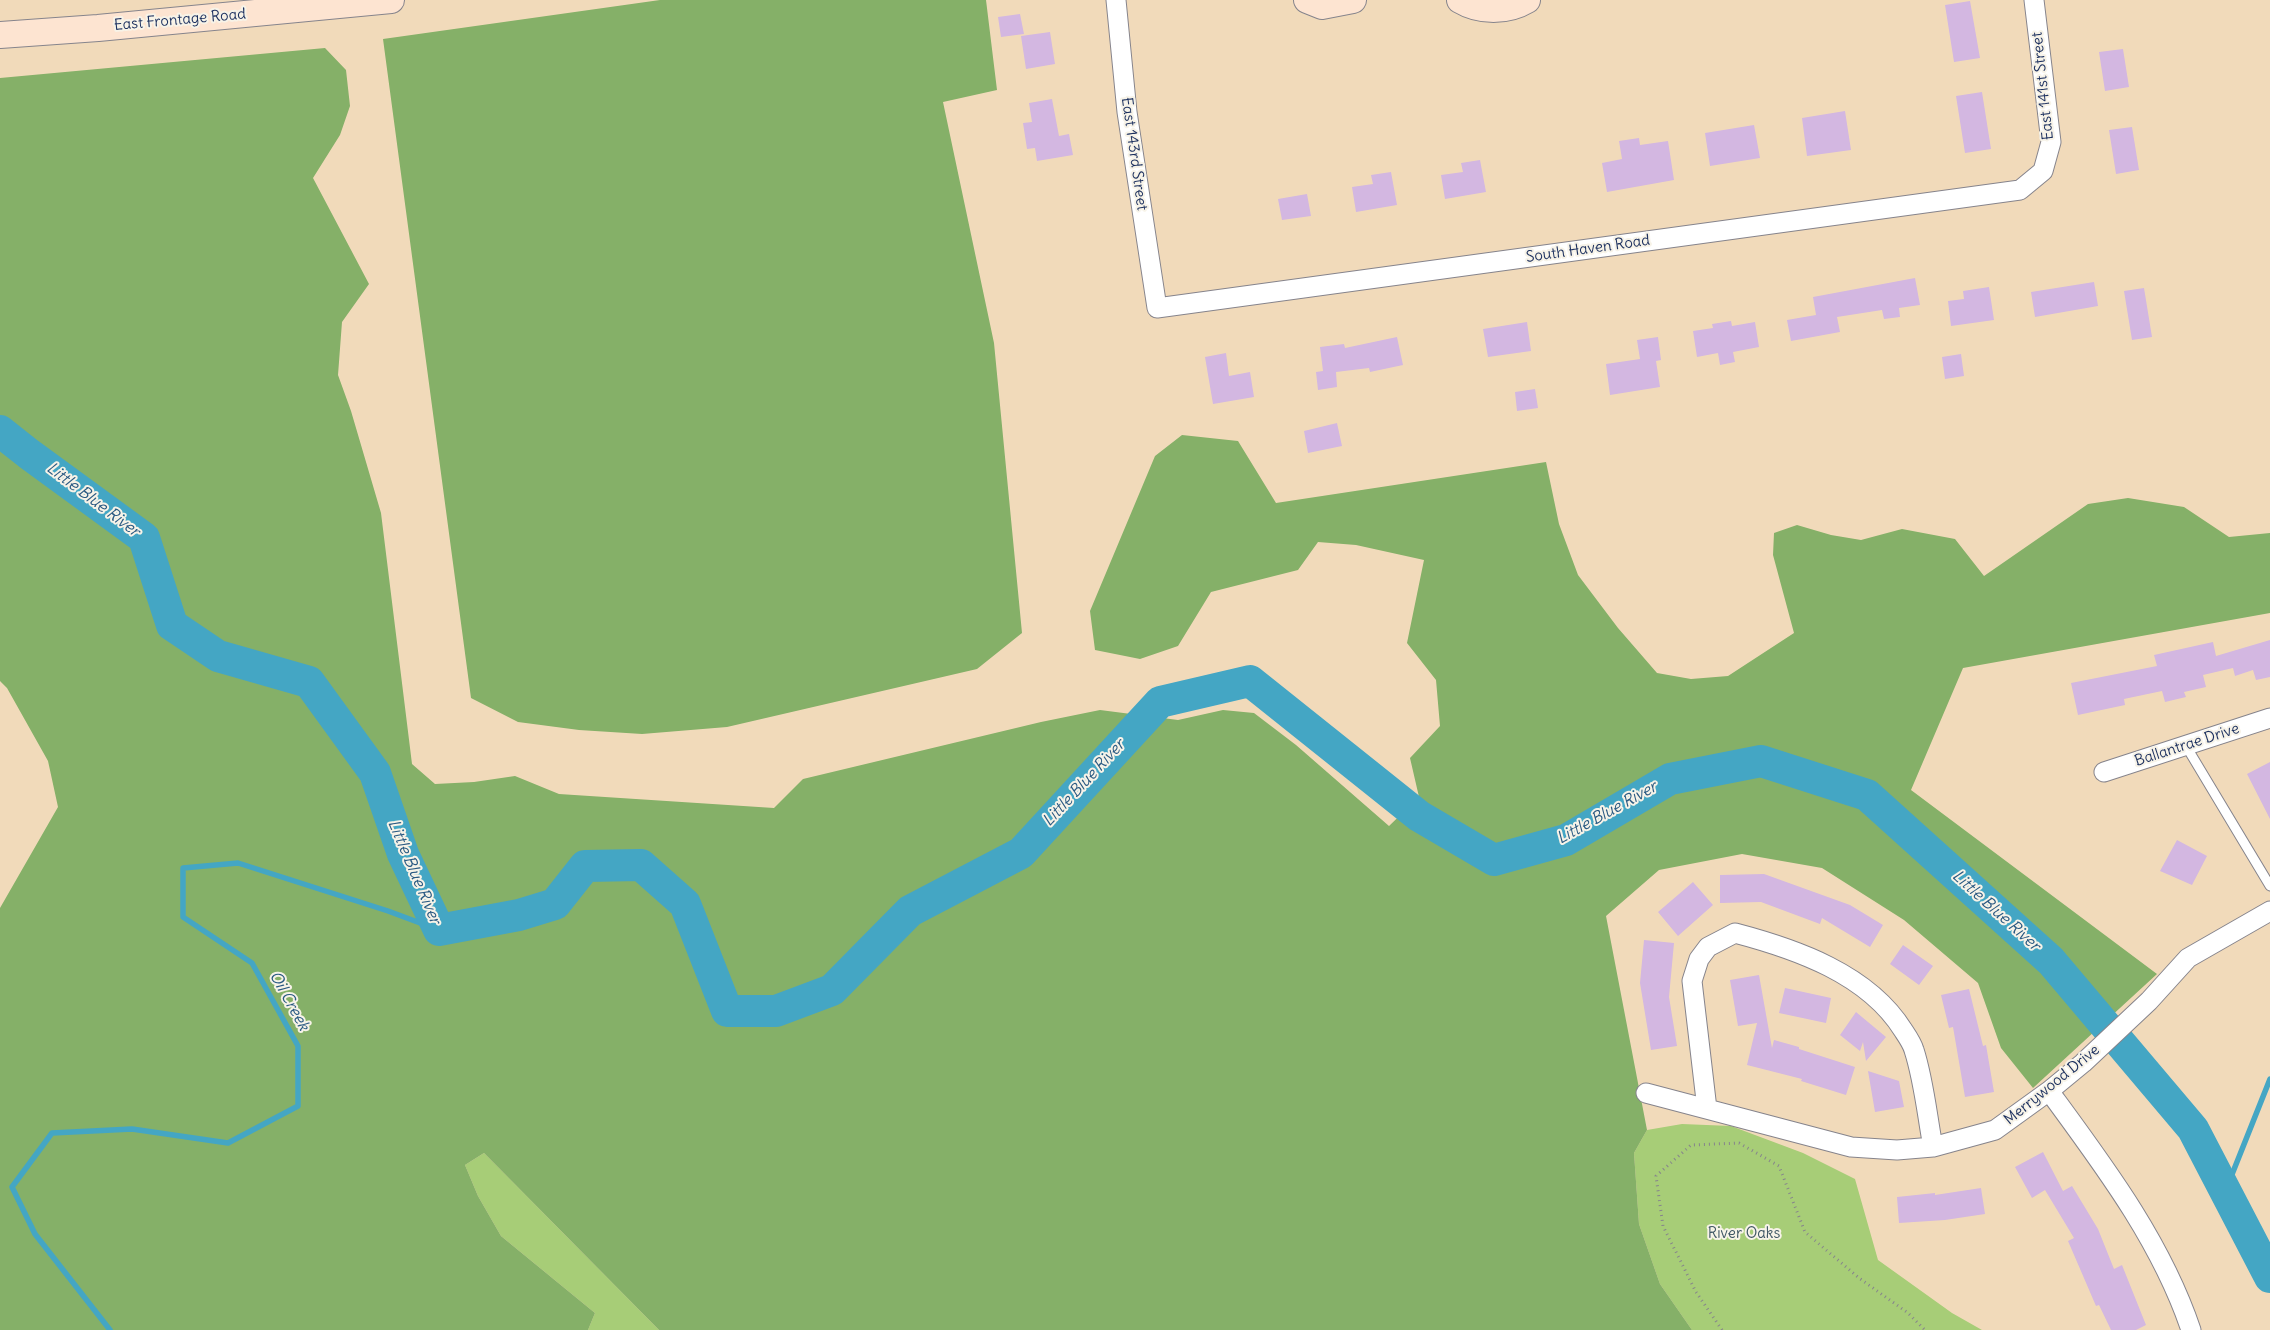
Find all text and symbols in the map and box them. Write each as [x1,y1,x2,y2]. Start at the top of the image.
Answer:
street label: East Frontage Road [113,5,247,35]
street label: East 141st Street [2028,31,2058,141]
street label: East 143rd Street [1117,96,1151,212]
street label: South Haven Road [1525,231,1651,267]
water label: Little Blue River [43,459,143,541]
street label: Ballantrae Drive [2132,720,2242,770]
water label: Little Blue River [1039,736,1129,830]
water label: Little Blue River [1554,778,1660,848]
water label: Little Blue River [383,817,445,927]
water label: Little Blue River [1948,867,2044,955]
water label: Oil Creek [265,968,313,1034]
street label: Merrywood Drive [2001,1041,2103,1129]
park label: River Oaks [1708,1225,1780,1243]

